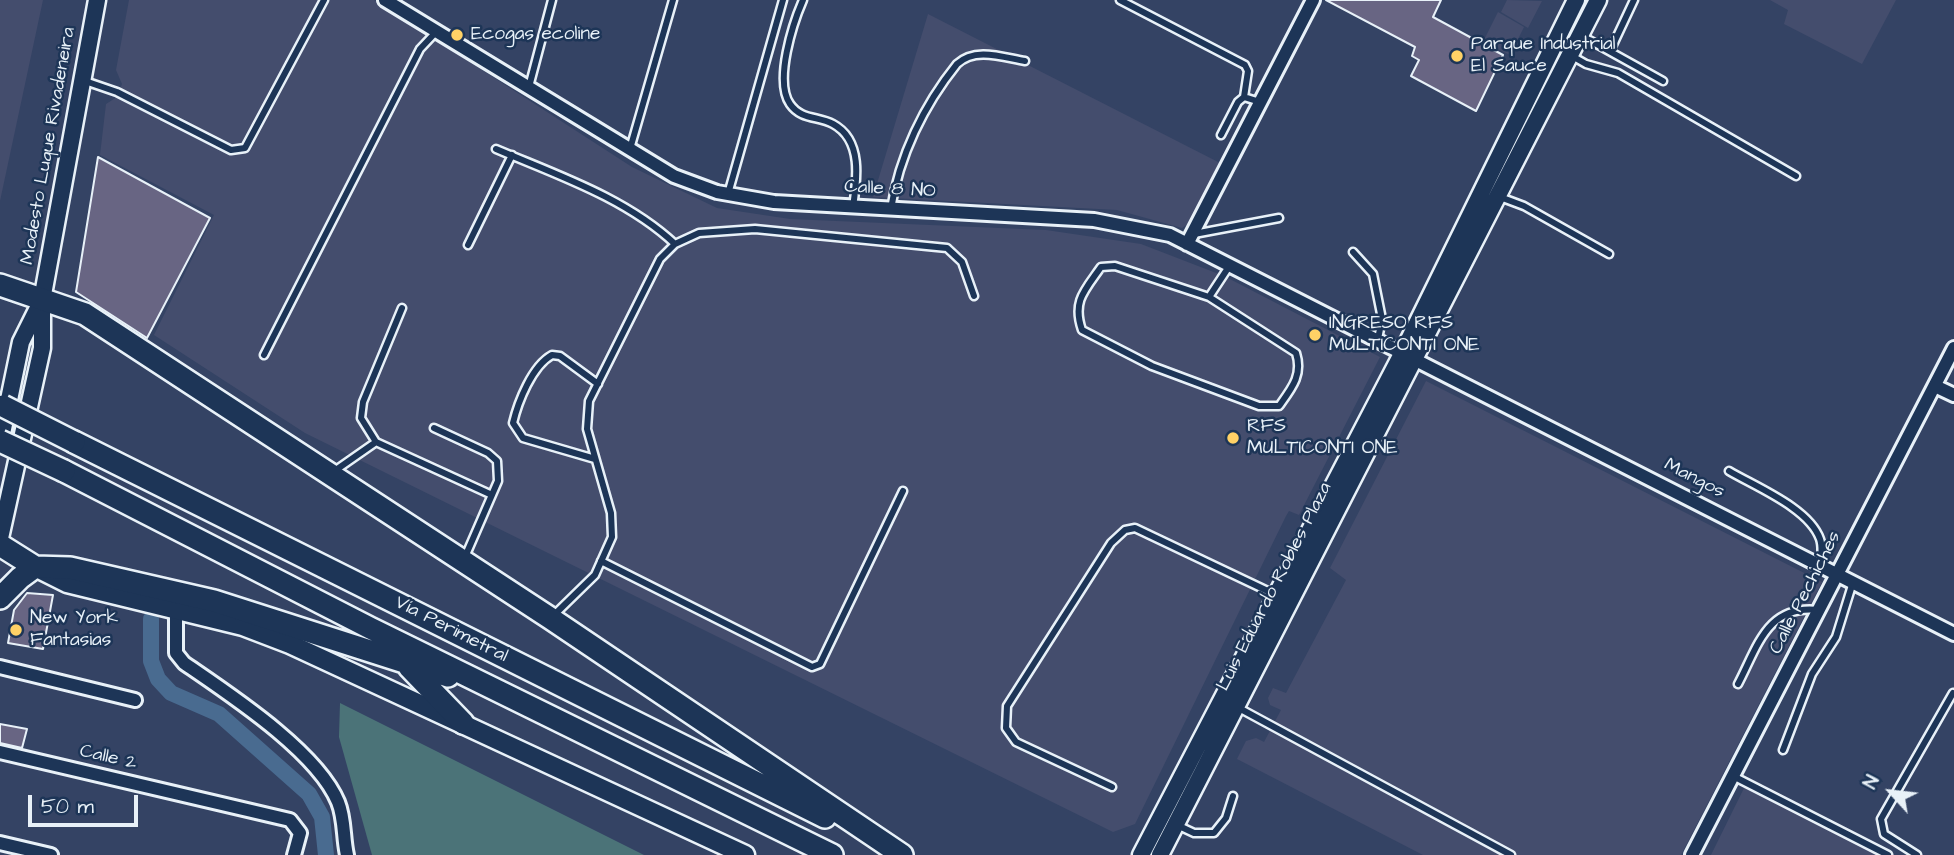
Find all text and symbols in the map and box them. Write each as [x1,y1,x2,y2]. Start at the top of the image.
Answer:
place label: Ecogas ecoline [471,24,600,46]
street label: Modesto Luque Rivadeneira [17,25,81,267]
marker: Ecogas ecoline [449,27,465,43]
place label: Parque Industrial El Sauce [1471,34,1616,78]
marker: Parque Industrial El Sauce [1449,48,1465,64]
street label: Calle 8 NO [844,176,936,204]
place label: INGRESO RFS MULTICONTI ONE [1329,313,1480,357]
marker: INGRESO RFS MULTICONTI ONE [1307,327,1323,343]
place label: RFS MULTICONTI ONE [1247,416,1398,460]
marker: RFS MULTICONTI ONE [1225,430,1241,446]
street label: Mangos [1660,454,1728,504]
street label: Luis Eduardo Robles Plaza [1212,479,1338,695]
street label: Calle Pechiches [1765,528,1847,658]
street label: Vía Perimetral [391,592,511,668]
place label: New York Fantasias [30,608,118,652]
marker: New York Fantasias [8,622,24,638]
street label: Calle 2 [77,740,139,776]
north arrow [1856,757,1926,827]
text: N [1857,771,1887,794]
scale bar [32,782,142,826]
text: 50 m [41,792,94,821]

